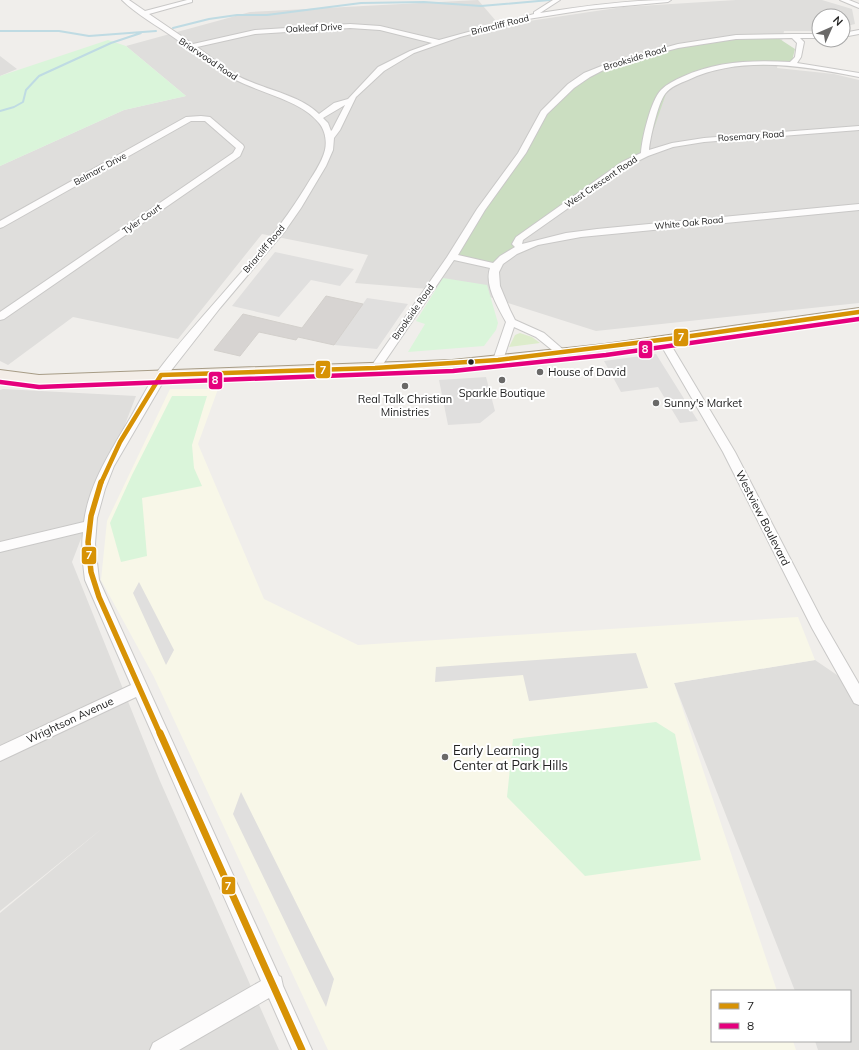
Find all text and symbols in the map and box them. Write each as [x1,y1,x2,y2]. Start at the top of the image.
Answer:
north arrow [811,8,851,48]
street label: Briarcliff Road [470,12,530,37]
text: N [830,13,846,29]
street label: Oakleaf Drive [285,21,343,34]
street label: Briarwood Road [177,35,240,82]
street label: Brookside Road [602,43,668,72]
street label: Rosemary Road [717,128,785,144]
street label: Belmarc Drive [72,150,128,187]
street label: West Crescent Road [562,153,639,210]
street label: Tyler Court [120,201,164,237]
street label: White Oak Road [654,213,724,232]
street label: Briarcliff Road [240,222,287,275]
street label: Brookside Road [389,282,436,342]
line badge: 7 [673,328,689,347]
text: 7 [678,330,685,344]
line badge: 8 [638,340,653,359]
text: 8 [642,342,649,356]
unlabelled marker [466,357,476,367]
line badge: 7 [315,360,331,379]
text: 7 [320,363,327,377]
place label: House of David [548,365,626,379]
marker: House of David [535,367,545,377]
line badge: 8 [208,371,223,390]
text: 8 [212,373,219,387]
marker: Sparkle Boutique [497,375,507,385]
marker: Real Talk Christian Ministries [400,381,410,391]
place label: Sparkle Boutique [459,386,545,400]
place label: Real Talk Christian Ministries [358,392,452,419]
place label: Sunny's Market [664,396,742,410]
marker: Sunny's Market [651,398,661,408]
street label: Westview Boulevard [733,468,793,568]
line badge: 7 [81,546,97,565]
text: 7 [86,548,93,562]
street label: Wrightson Avenue [24,694,116,746]
place label: Early Learning Center at Park Hills [453,742,568,773]
marker: Early Learning Center at Park Hills [440,752,450,762]
line badge: 7 [221,876,236,895]
text: 7 [225,879,232,893]
legend [711,990,851,1042]
text: 7 [747,998,754,1013]
text: 8 [747,1018,754,1033]

